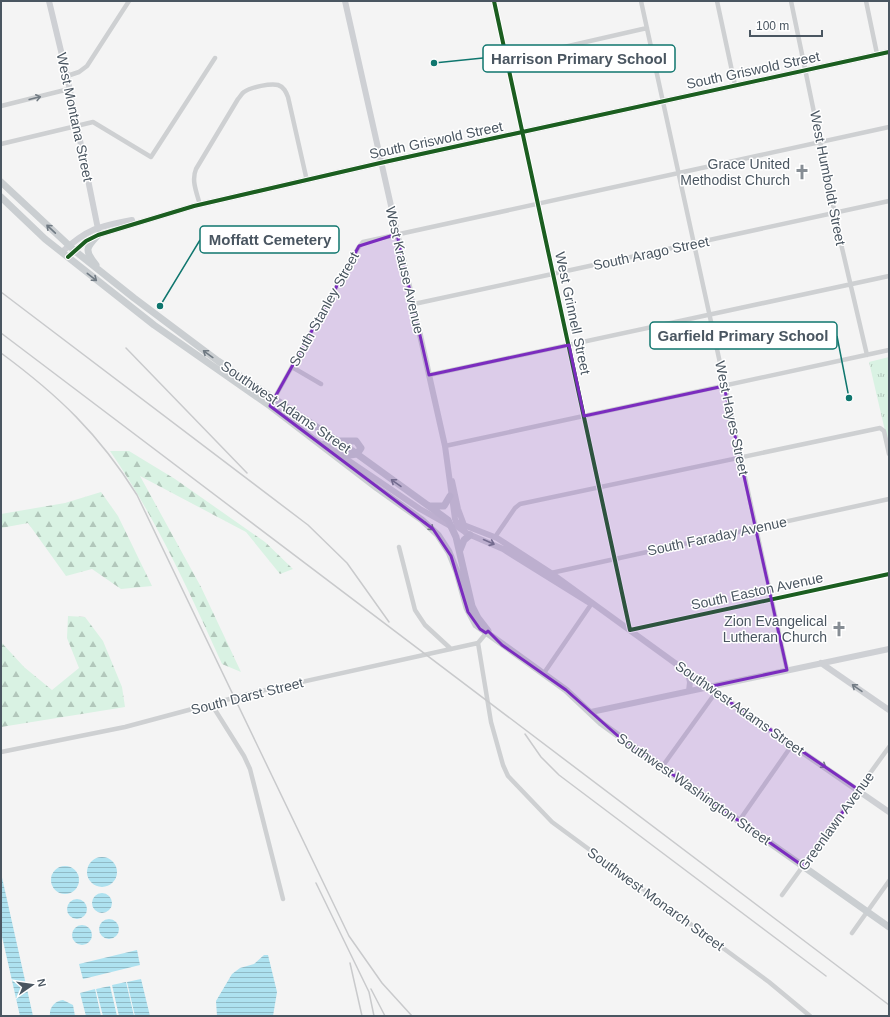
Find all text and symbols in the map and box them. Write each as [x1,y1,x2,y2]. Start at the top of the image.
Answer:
scale bar [750,12,822,38]
text: 100 m [756,19,789,33]
callout: Harrison Primary School [483,45,675,72]
street label: South Griswold Street [685,48,821,92]
text: Harrison Primary School [491,50,667,67]
street label: West Montana Street [54,51,96,183]
one-way arrow [28,93,41,101]
street label: West Humboldt Street [807,109,849,247]
street label: South Griswold Street [368,118,504,162]
place label: Grace United Methodist Church [680,156,790,188]
church icon: Grace United Methodist Church [793,163,811,181]
street label: West Krause Avenue [383,205,427,335]
one-way arrow [46,224,56,234]
callout: Moffatt Cemetery [200,226,339,253]
text: Moffatt Cemetery [209,231,332,248]
street label: South Arago Street [591,233,711,273]
street label: South Stanley Street [286,249,362,369]
street label: West Grinnell Street [552,250,594,376]
one-way arrow [87,273,98,281]
callout: Garfield Primary School [650,322,837,349]
text: Garfield Primary School [658,327,828,344]
one-way arrow [203,350,214,358]
street label: Southwest Adams Street [218,358,354,457]
street label: West Hayes Street [712,359,752,477]
one-way arrow [391,479,402,487]
street label: South Faraday Avenue [646,513,788,559]
one-way arrow [424,522,434,531]
one-way arrow [483,539,495,546]
street label: South Easton Avenue [690,569,825,613]
place label: Zion Evangelical Lutheran Church [723,613,827,645]
church icon: Zion Evangelical Lutheran Church [830,620,848,638]
street label: Southwest Adams Street [673,657,807,759]
street label: South Darst Street [189,674,305,718]
one-way arrow [852,684,863,692]
street label: Southwest Washington Street [614,730,774,848]
one-way arrow [815,761,827,769]
street label: Greenlawn Avenue [795,768,877,873]
street label: Southwest Monarch Street [585,844,728,954]
north arrow [12,965,52,1005]
text: N [35,978,48,988]

